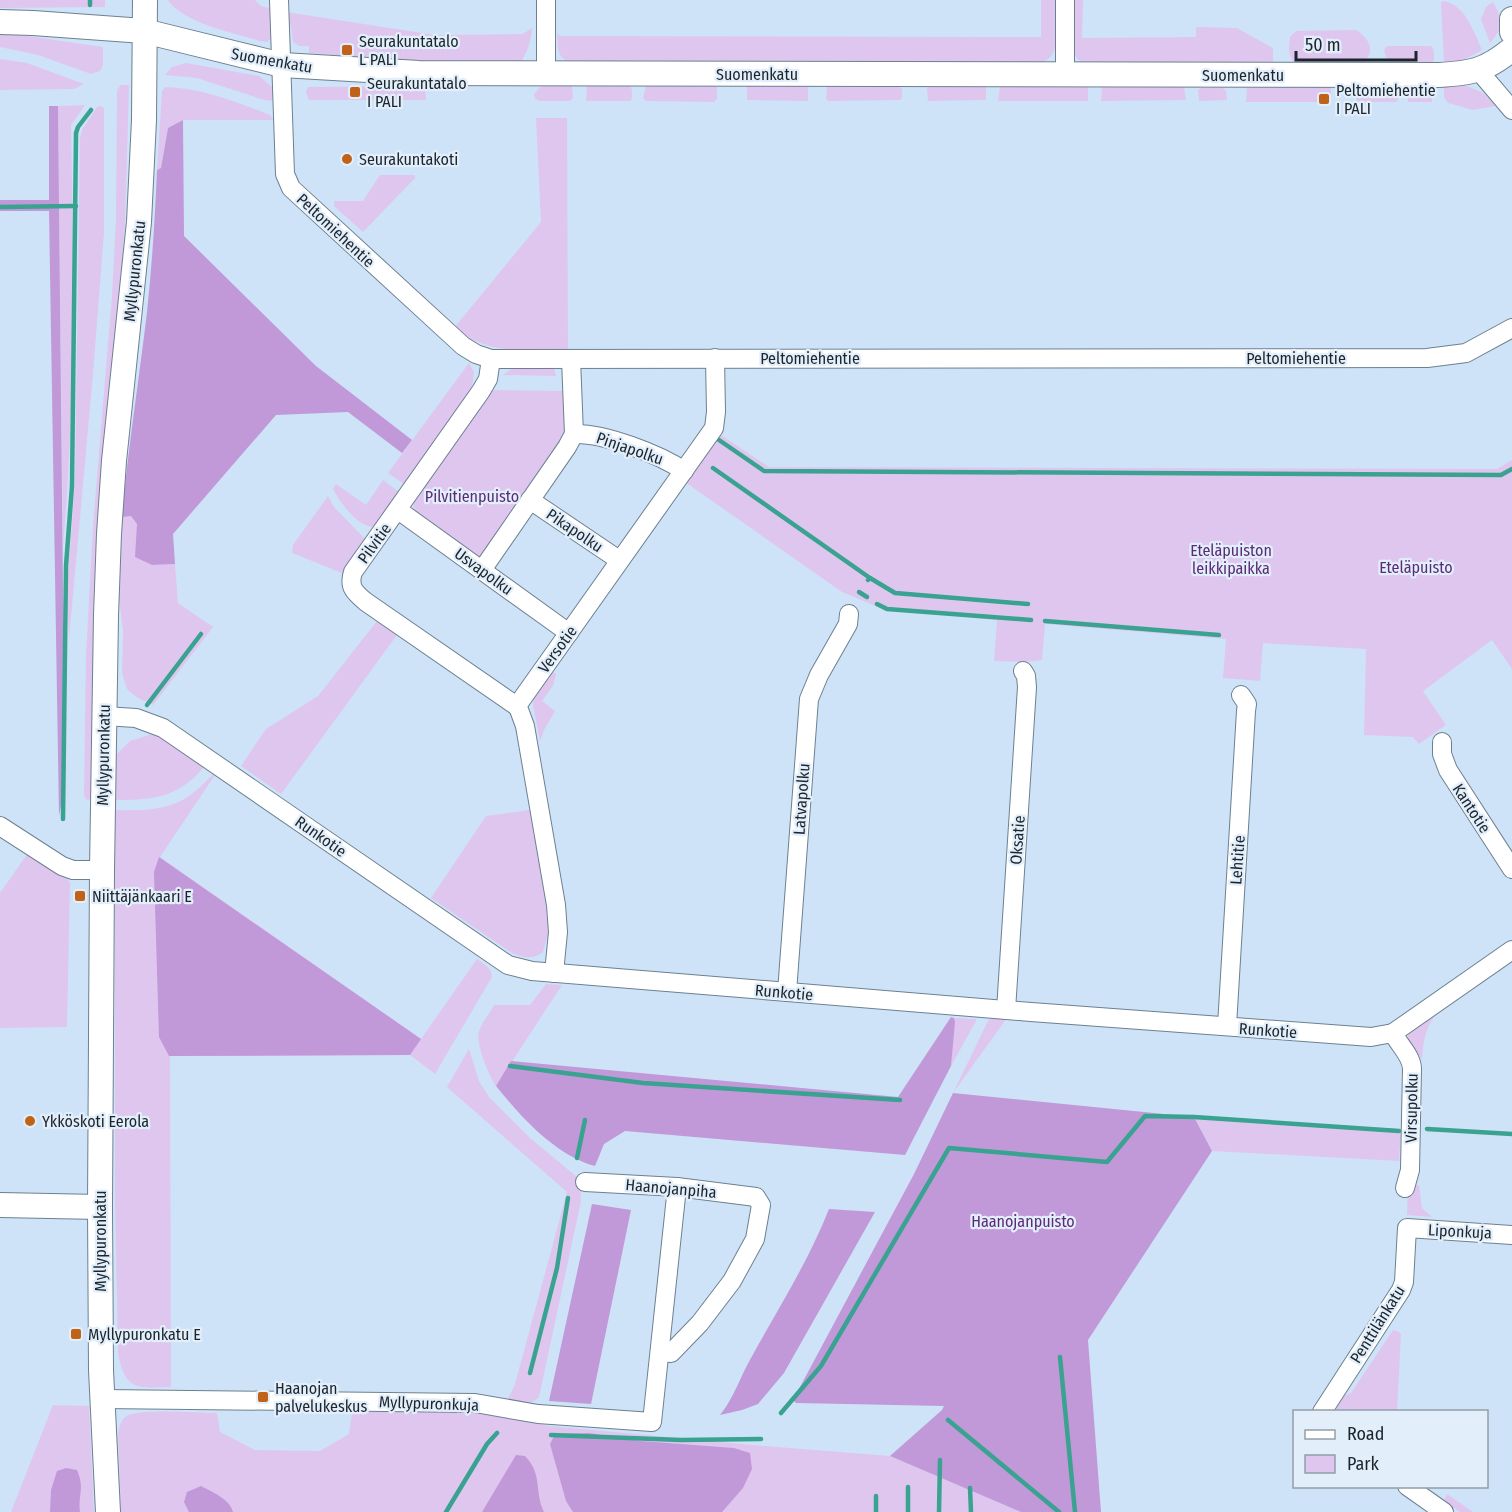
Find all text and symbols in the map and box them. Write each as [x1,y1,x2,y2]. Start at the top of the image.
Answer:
scale bar [1296,24,1416,62]
place label: Seurakuntatalo L PALI [359,32,459,69]
text: 50 m [1305,34,1341,56]
marker: Seurakuntatalo L PALI [340,43,354,57]
street label: Suomenkatu [230,44,314,77]
street label: Suomenkatu [716,65,798,84]
street label: Suomenkatu [1202,66,1284,85]
place label: Seurakuntatalo I PALI [367,74,467,111]
place label: Peltomiehentie I PALI [1336,81,1436,118]
marker: Seurakuntatalo I PALI [348,85,362,99]
marker: Peltomiehentie I PALI [1317,92,1331,106]
place label: Seurakuntakoti [359,150,458,169]
marker: Seurakuntakoti [340,152,354,166]
street label: Peltomiehentie [293,189,379,271]
street label: Myllypuronkatu [120,220,149,323]
street label: Peltomiehentie [760,349,860,368]
street label: Peltomiehentie [1246,349,1346,368]
street label: Pinjapolku [594,428,666,469]
park label: Pilvitienpuisto [425,487,519,506]
street label: Pikapolku [543,505,607,556]
street label: Pilvitie [354,520,395,567]
park label: Eteläpuiston leikkipaikka [1190,541,1272,578]
street label: Usvapolku [451,544,517,599]
park label: Eteläpuisto [1379,558,1453,577]
street label: Versotie [534,622,581,676]
street label: Myllypuronkatu [93,704,114,806]
street label: Latvapolku [790,763,813,835]
street label: Kantotie [1449,780,1495,837]
street label: Runkotie [291,812,350,861]
street label: Oksatie [1006,815,1029,865]
street label: Lehtitie [1226,835,1249,885]
place label: Niittäjänkaari E [92,887,192,906]
marker: Niittäjänkaari E [73,889,87,903]
street label: Runkotie [754,980,814,1005]
street label: Runkotie [1238,1019,1298,1042]
street label: Virsupolku [1401,1073,1422,1143]
place label: Ykköskoti Eerola [42,1112,149,1131]
marker: Ykköskoti Eerola [23,1114,37,1128]
street label: Haanojanpiha [625,1175,717,1202]
street label: Myllypuronkatu [91,1190,110,1292]
park label: Haanojanpuisto [971,1212,1075,1231]
street label: Liponkuja [1427,1220,1493,1243]
street label: Penttilänkatu [1346,1282,1409,1367]
place label: Myllypuronkatu E [88,1325,201,1344]
marker: Myllypuronkatu E [69,1327,83,1341]
place label: Haanojan palvelukeskus [275,1379,367,1416]
marker: Haanojan palvelukeskus [256,1390,270,1404]
street label: Myllypuronkuja [378,1392,480,1415]
legend [1293,1410,1488,1488]
text: Road [1347,1423,1384,1445]
text: Park [1347,1453,1380,1475]

